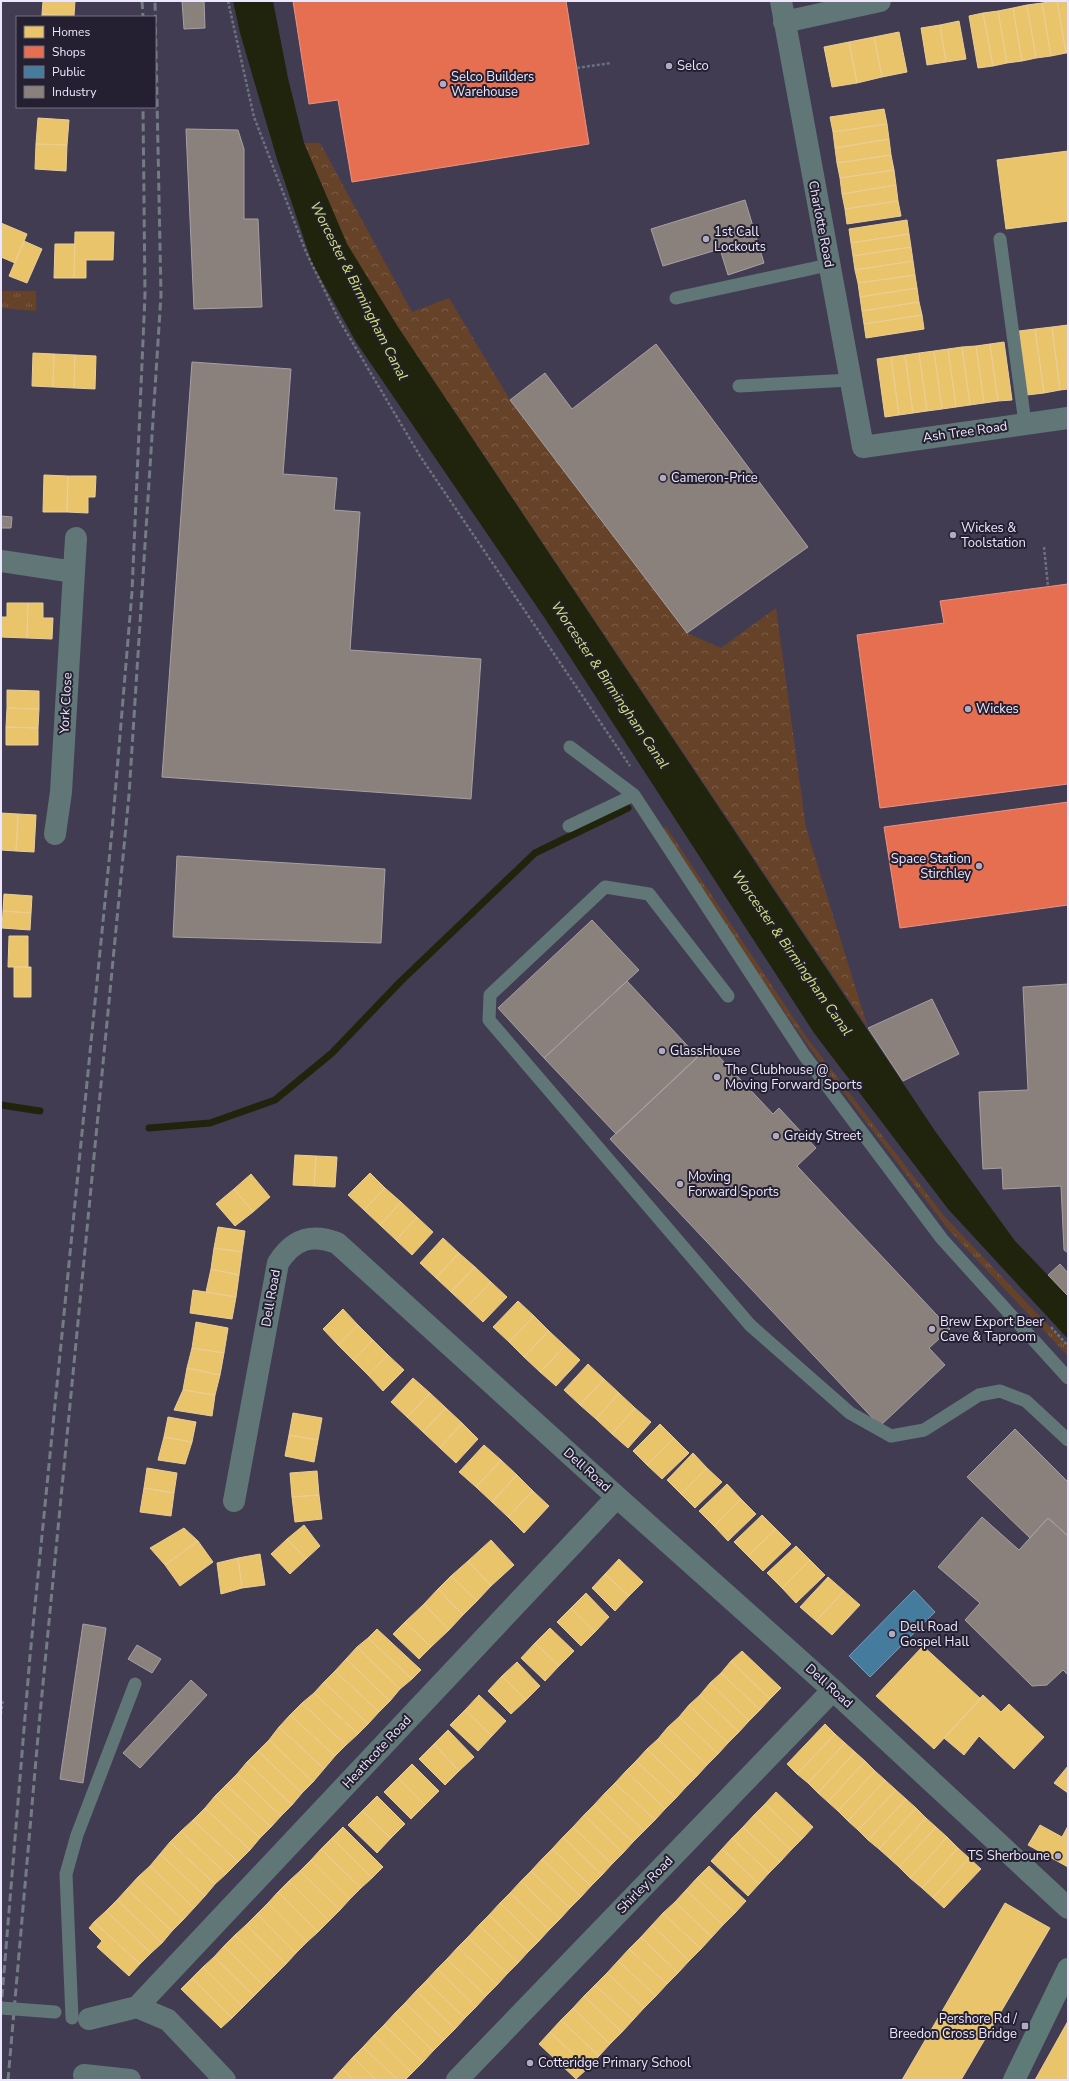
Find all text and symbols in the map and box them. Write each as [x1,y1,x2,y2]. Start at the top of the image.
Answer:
legend [16,16,156,108]
text: Homes [52,24,90,40]
text: Shops [52,44,86,60]
place label: Selco [677,57,709,75]
marker: Selco [664,61,674,71]
text: Public [52,64,86,80]
place label: Selco Builders Warehouse [451,68,534,101]
marker: Selco Builders Warehouse [438,79,448,89]
text: Industry [52,84,97,100]
street label: Charlotte Road [804,179,838,269]
water label: Worcester & Birmingham Canal [306,198,412,384]
place label: 1st Call Lockouts [714,223,766,256]
marker: 1st Call Lockouts [701,234,711,244]
street label: Ash Tree Road [922,417,1008,447]
place label: Cameron-Price [671,469,758,487]
marker: Cameron-Price [658,473,668,483]
place label: Wickes & Toolstation [961,519,1026,552]
marker: Wickes & Toolstation [948,530,958,540]
water label: Worcester & Birmingham Canal [547,598,673,772]
street label: York Close [55,672,77,735]
place label: Wickes [976,700,1019,718]
marker: Wickes [963,704,973,714]
place label: Space Station Stirchley [891,850,971,883]
marker: Space Station Stirchley [974,861,984,871]
water label: Worcester & Birmingham Canal [727,866,857,1040]
place label: GlassHouse [670,1042,740,1060]
marker: GlassHouse [657,1046,667,1056]
place label: The Clubhouse @ Moving Forward Sports [725,1061,862,1094]
marker: The Clubhouse @ Moving Forward Sports [712,1072,722,1082]
place label: Greidy Street [784,1127,861,1145]
marker: Greidy Street [771,1131,781,1141]
place label: Moving Forward Sports [688,1168,779,1201]
marker: Moving Forward Sports [675,1179,685,1189]
street label: Dell Road [257,1268,285,1328]
place label: Brew Export Beer Cave & Taproom [940,1313,1044,1346]
marker: Brew Export Beer Cave & Taproom [927,1324,937,1334]
street label: Dell Road [559,1444,615,1496]
place label: Dell Road Gospel Hall [900,1618,969,1651]
marker: Dell Road Gospel Hall [887,1629,897,1639]
street label: Dell Road [801,1660,857,1712]
street label: Heathcote Road [338,1712,416,1792]
place label: TS Sherboune [968,1847,1050,1865]
marker: TS Sherboune [1053,1851,1063,1861]
street label: Shirley Road [613,1852,677,1918]
place label: Pershore Rd / Breedon Cross Bridge [889,2010,1017,2043]
marker: Pershore Rd / Breedon Cross Bridge [1020,2021,1030,2031]
place label: Cotteridge Primary School [538,2054,691,2072]
marker: Cotteridge Primary School [525,2058,535,2068]

